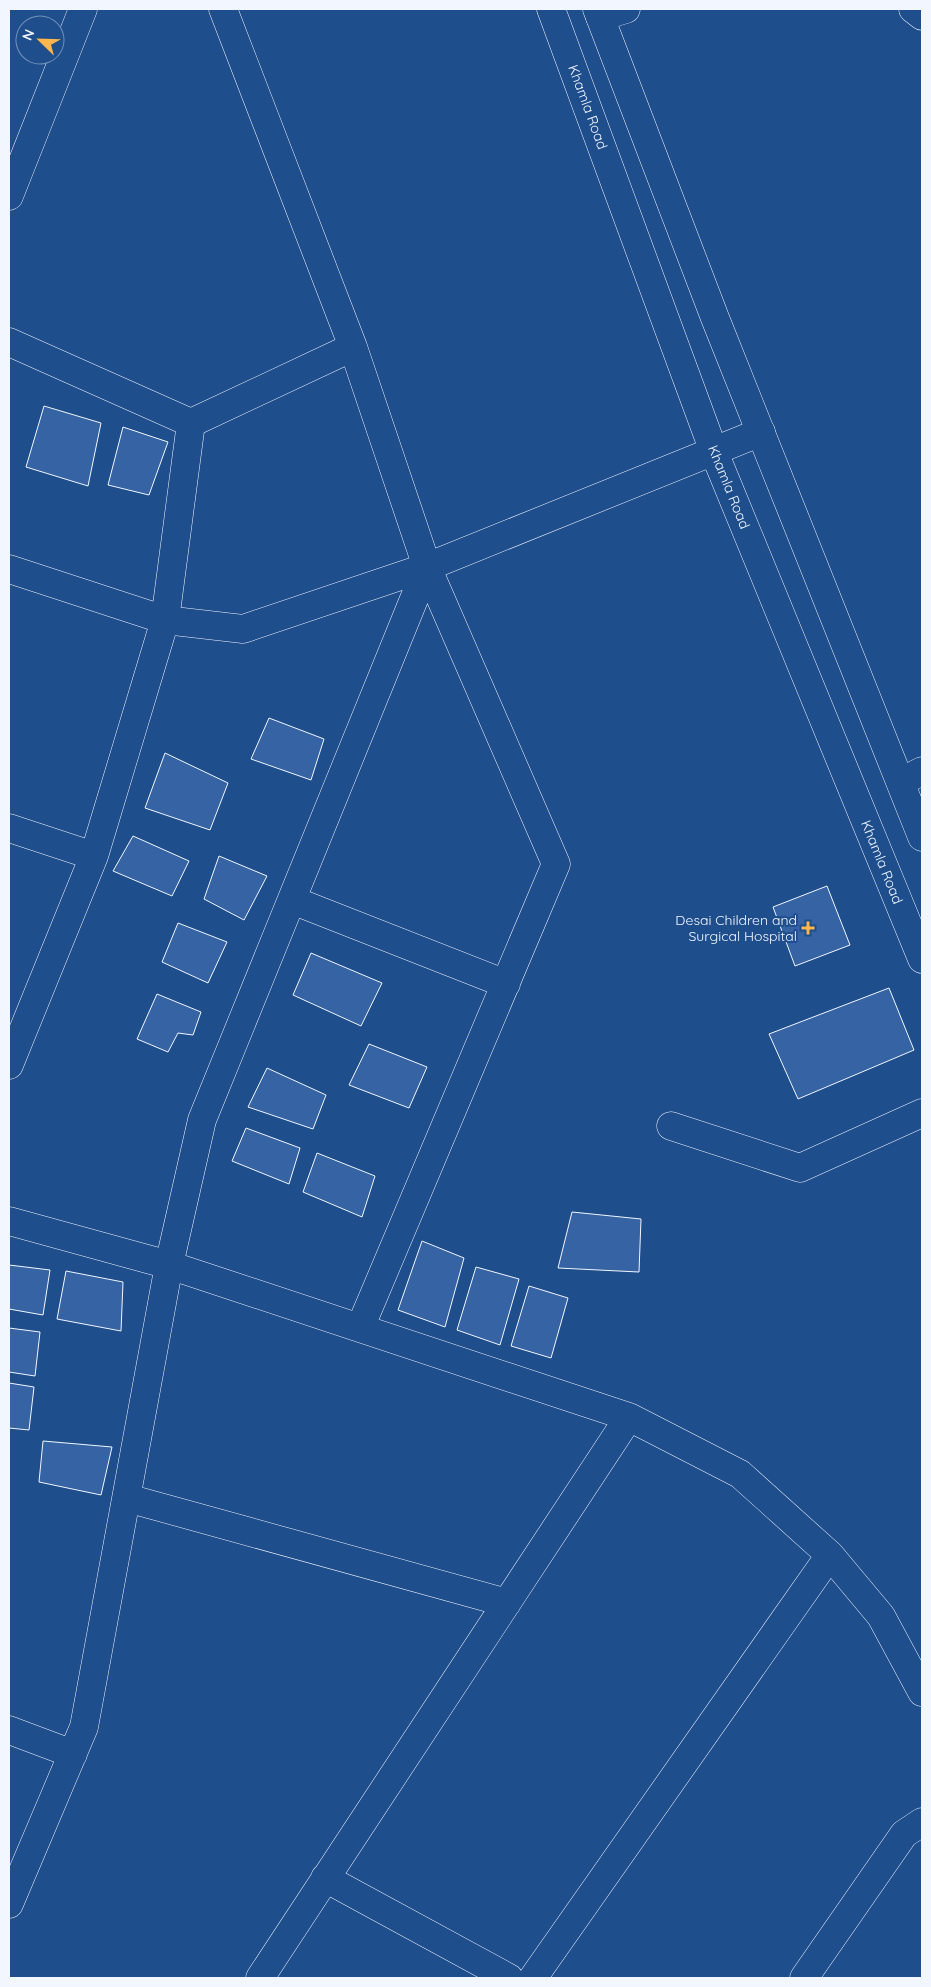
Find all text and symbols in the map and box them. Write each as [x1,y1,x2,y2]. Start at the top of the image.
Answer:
north arrow [15,15,65,65]
text: N [18,27,38,43]
street label: Khamla Road [564,62,612,152]
street label: Khamla Road [704,442,754,532]
street label: Khamla Road [857,817,907,907]
place label: Desai Children and Surgical Hospital [675,911,797,945]
marker: Desai Children and Surgical Hospital [801,921,815,935]

